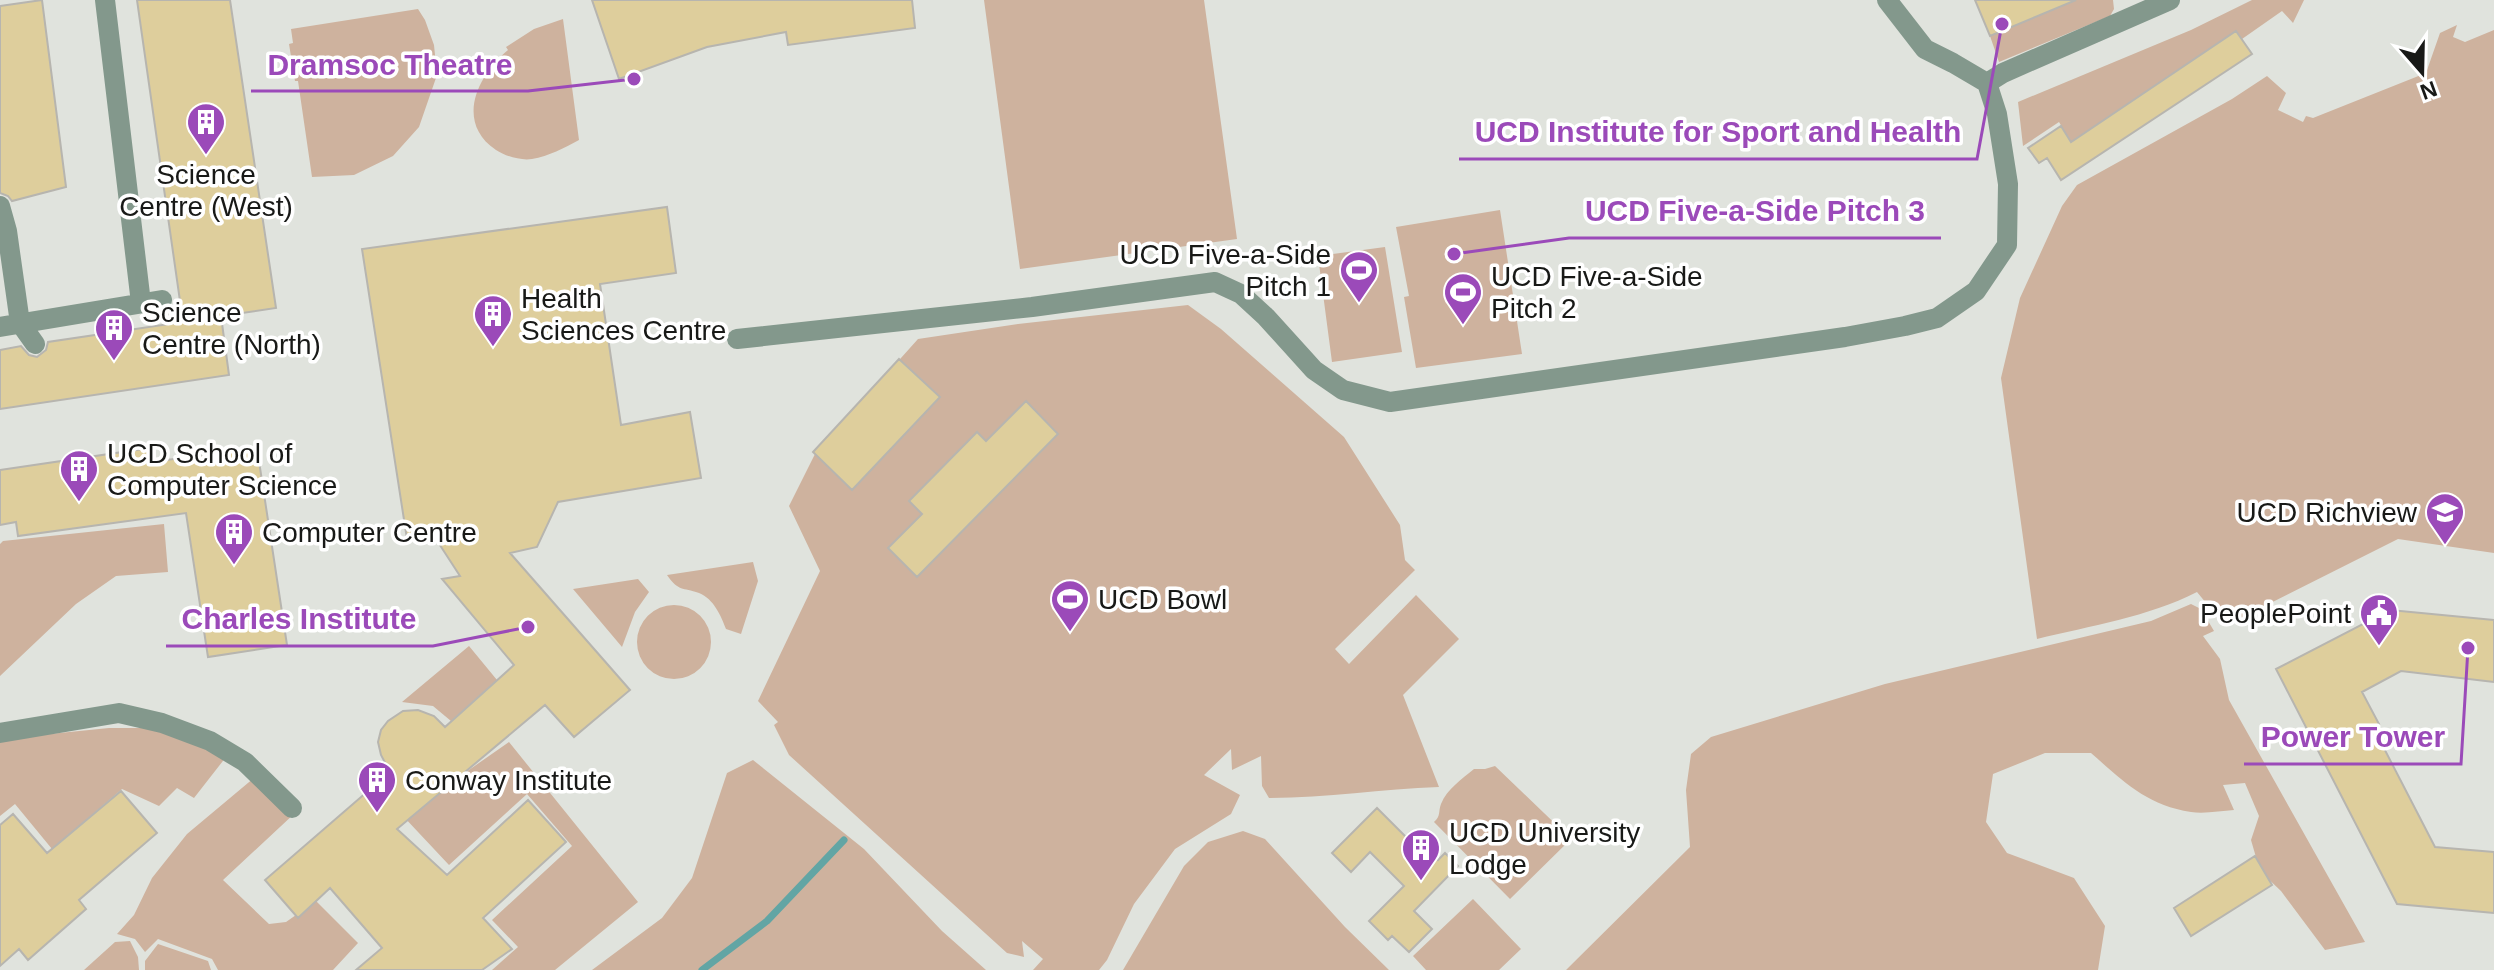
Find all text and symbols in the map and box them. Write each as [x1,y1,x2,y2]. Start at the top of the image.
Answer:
north arrow [2382,32,2462,112]
callout: Dramsoc Theatre [251,37,528,91]
text: Dramsoc Theatre [267,48,513,81]
text: N [2417,76,2440,105]
building icon: Science Centre (West) [185,101,227,156]
callout: UCD Institute for Sport and Health [1459,105,1977,159]
text: UCD Institute for Sport and Health [1475,115,1961,148]
place label: Science Centre (West) [119,159,293,222]
callout: UCD Five-a-Side Pitch 3 [1569,184,1941,238]
text: UCD Five-a-Side Pitch 3 [1585,194,1925,227]
place label: UCD Five-a-Side Pitch 1 [1119,239,1331,302]
sports icon: UCD Five-a-Side Pitch 1 [1338,249,1380,304]
place label: UCD Five-a-Side Pitch 2 [1491,261,1703,324]
sports icon: UCD Five-a-Side Pitch 2 [1442,271,1484,326]
place label: Health Sciences Centre [521,283,726,346]
building icon: Health Sciences Centre [472,293,514,348]
place label: Science Centre (North) [142,297,321,360]
building icon: Science Centre (North) [93,307,135,362]
place label: UCD School of Computer Science [107,438,337,501]
building icon: UCD School of Computer Science [58,448,100,503]
school or university icon: UCD Richview [2424,491,2466,546]
place label: UCD Richview [2237,497,2418,528]
building icon: Computer Centre [213,511,255,566]
place label: Computer Centre [262,517,477,548]
sports icon: UCD Bowl [1049,578,1091,633]
place label: UCD Bowl [1098,584,1227,615]
callout: Charles Institute [166,592,433,646]
public building icon: PeoplePoint [2358,592,2400,647]
place label: PeoplePoint [2200,598,2351,629]
text: Charles Institute [181,602,417,635]
callout: Power Tower [2244,710,2461,764]
text: Power Tower [2261,720,2446,753]
building icon: Conway Institute [356,759,398,814]
place label: Conway Institute [405,765,612,796]
place label: UCD University Lodge [1449,817,1640,880]
building icon: UCD University Lodge [1400,827,1442,882]

